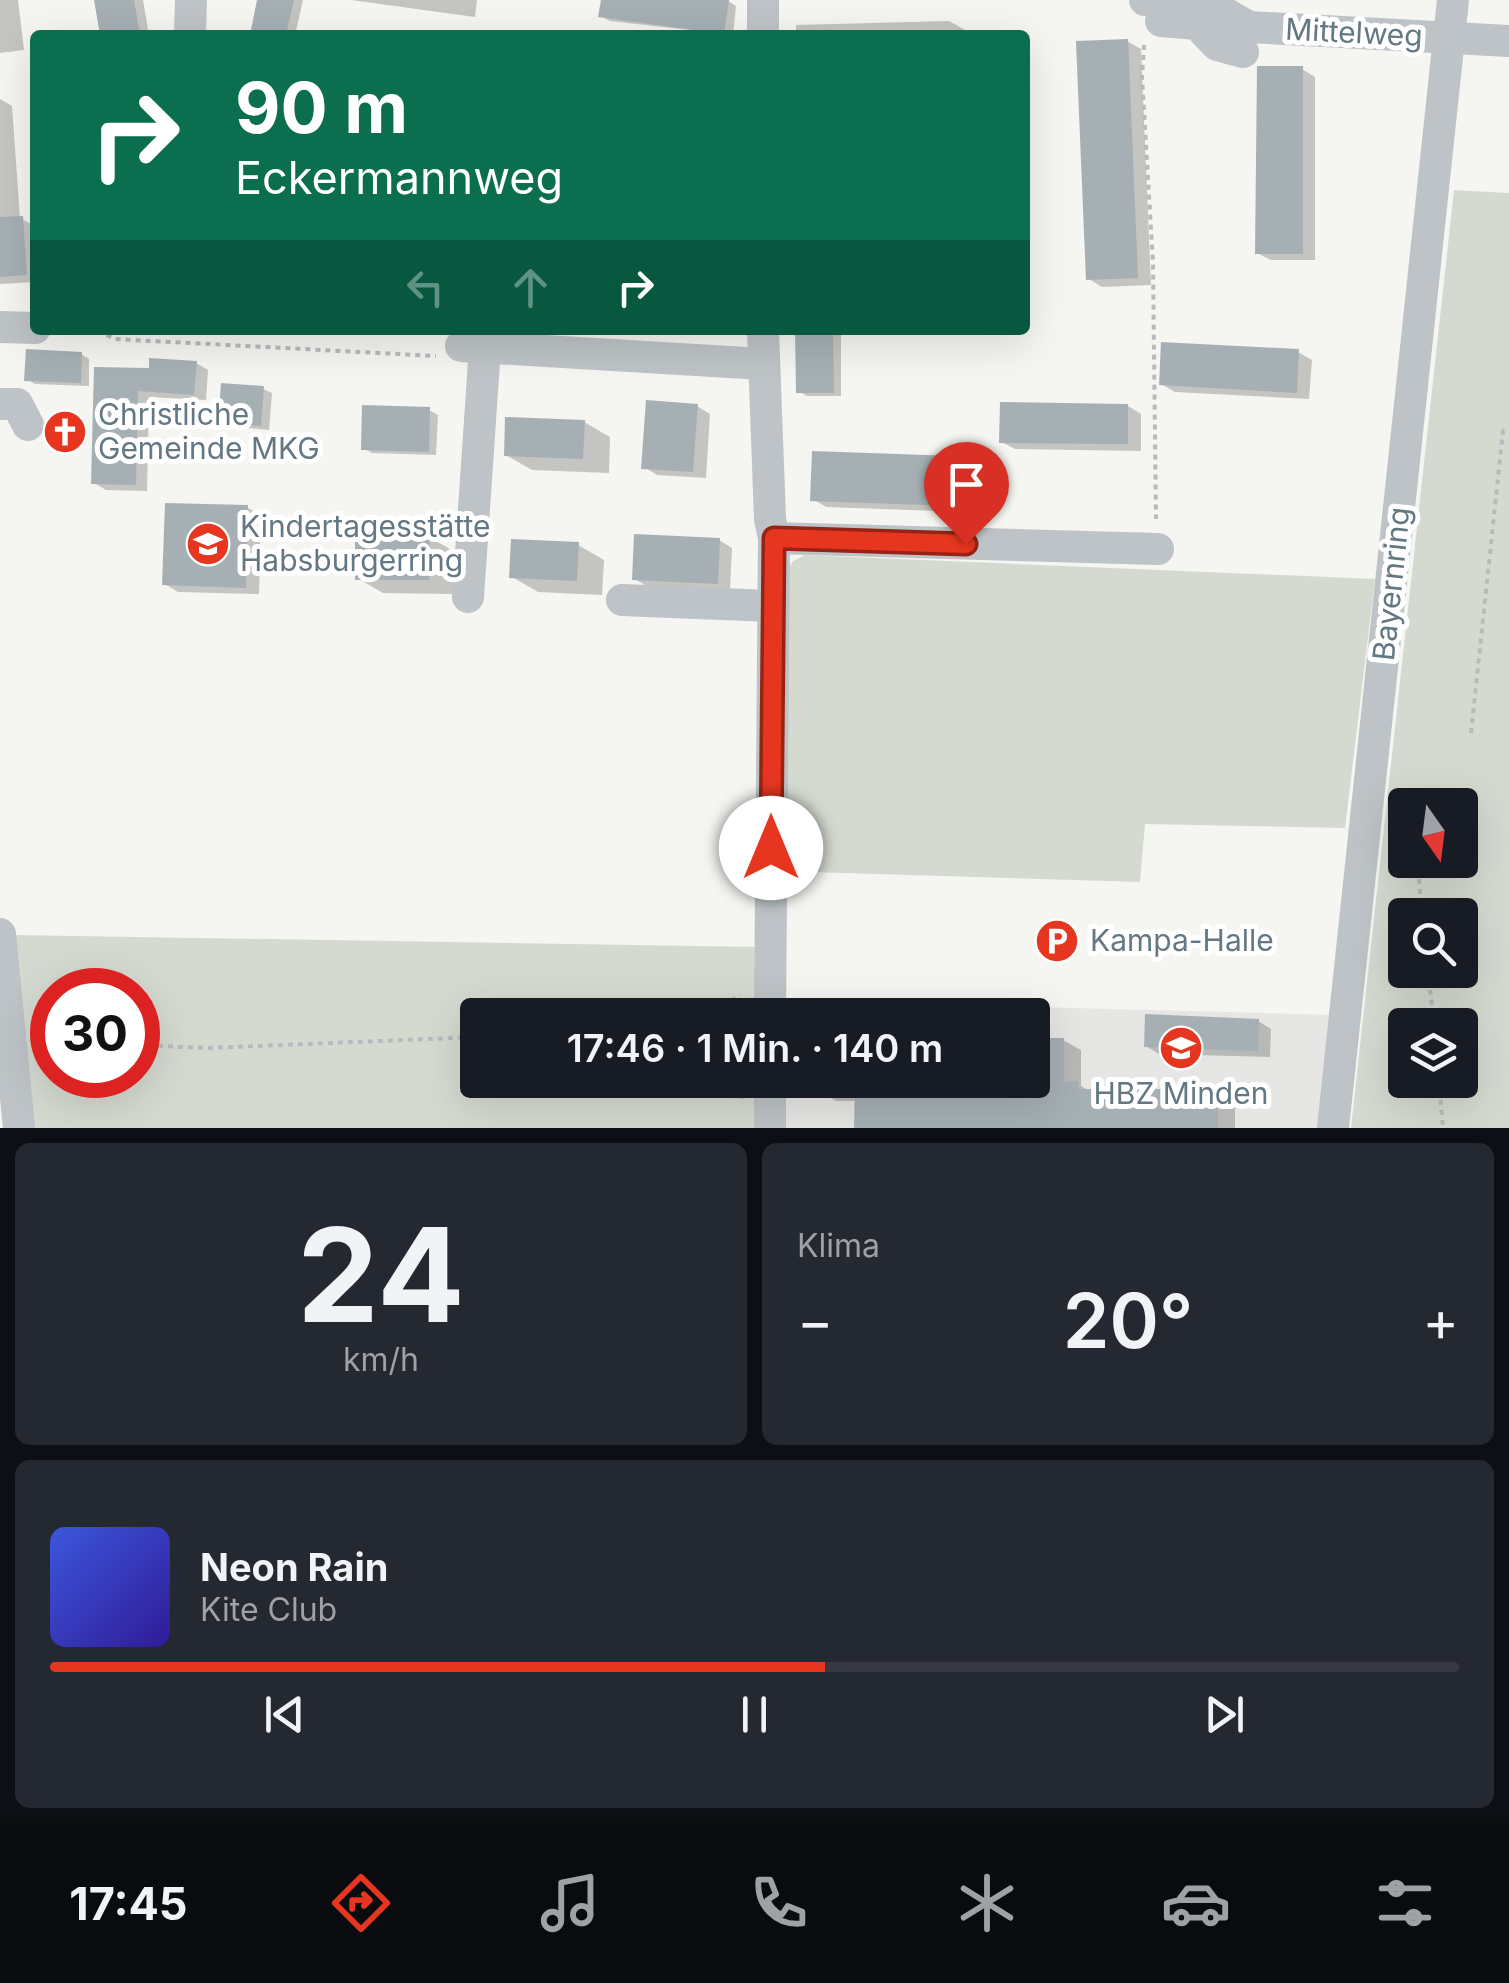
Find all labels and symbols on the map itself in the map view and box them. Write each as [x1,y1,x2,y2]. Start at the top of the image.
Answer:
street label: Mittelweg [1284,10,1424,54]
place label: Christliche Gemeinde MKG [98,396,320,466]
church icon: Christliche Gemeinde MKG [42,409,88,455]
pin [924,442,1009,545]
street label: Bayernring [1365,505,1417,663]
place label: Kindertagesstätte Habsburgerring [240,508,491,578]
school or university icon: Kindertagesstätte Habsburgerring [185,521,231,567]
north arrow [1388,788,1478,878]
position arrow [719,796,823,900]
parking icon: Kampa-Halle [1034,918,1080,964]
place label: Kampa-Halle [1090,922,1274,958]
speed limit sign: 30 [30,968,160,1098]
school or university icon: HBZ Minden [1158,1025,1204,1071]
place label: HBZ Minden [1094,1075,1268,1111]

